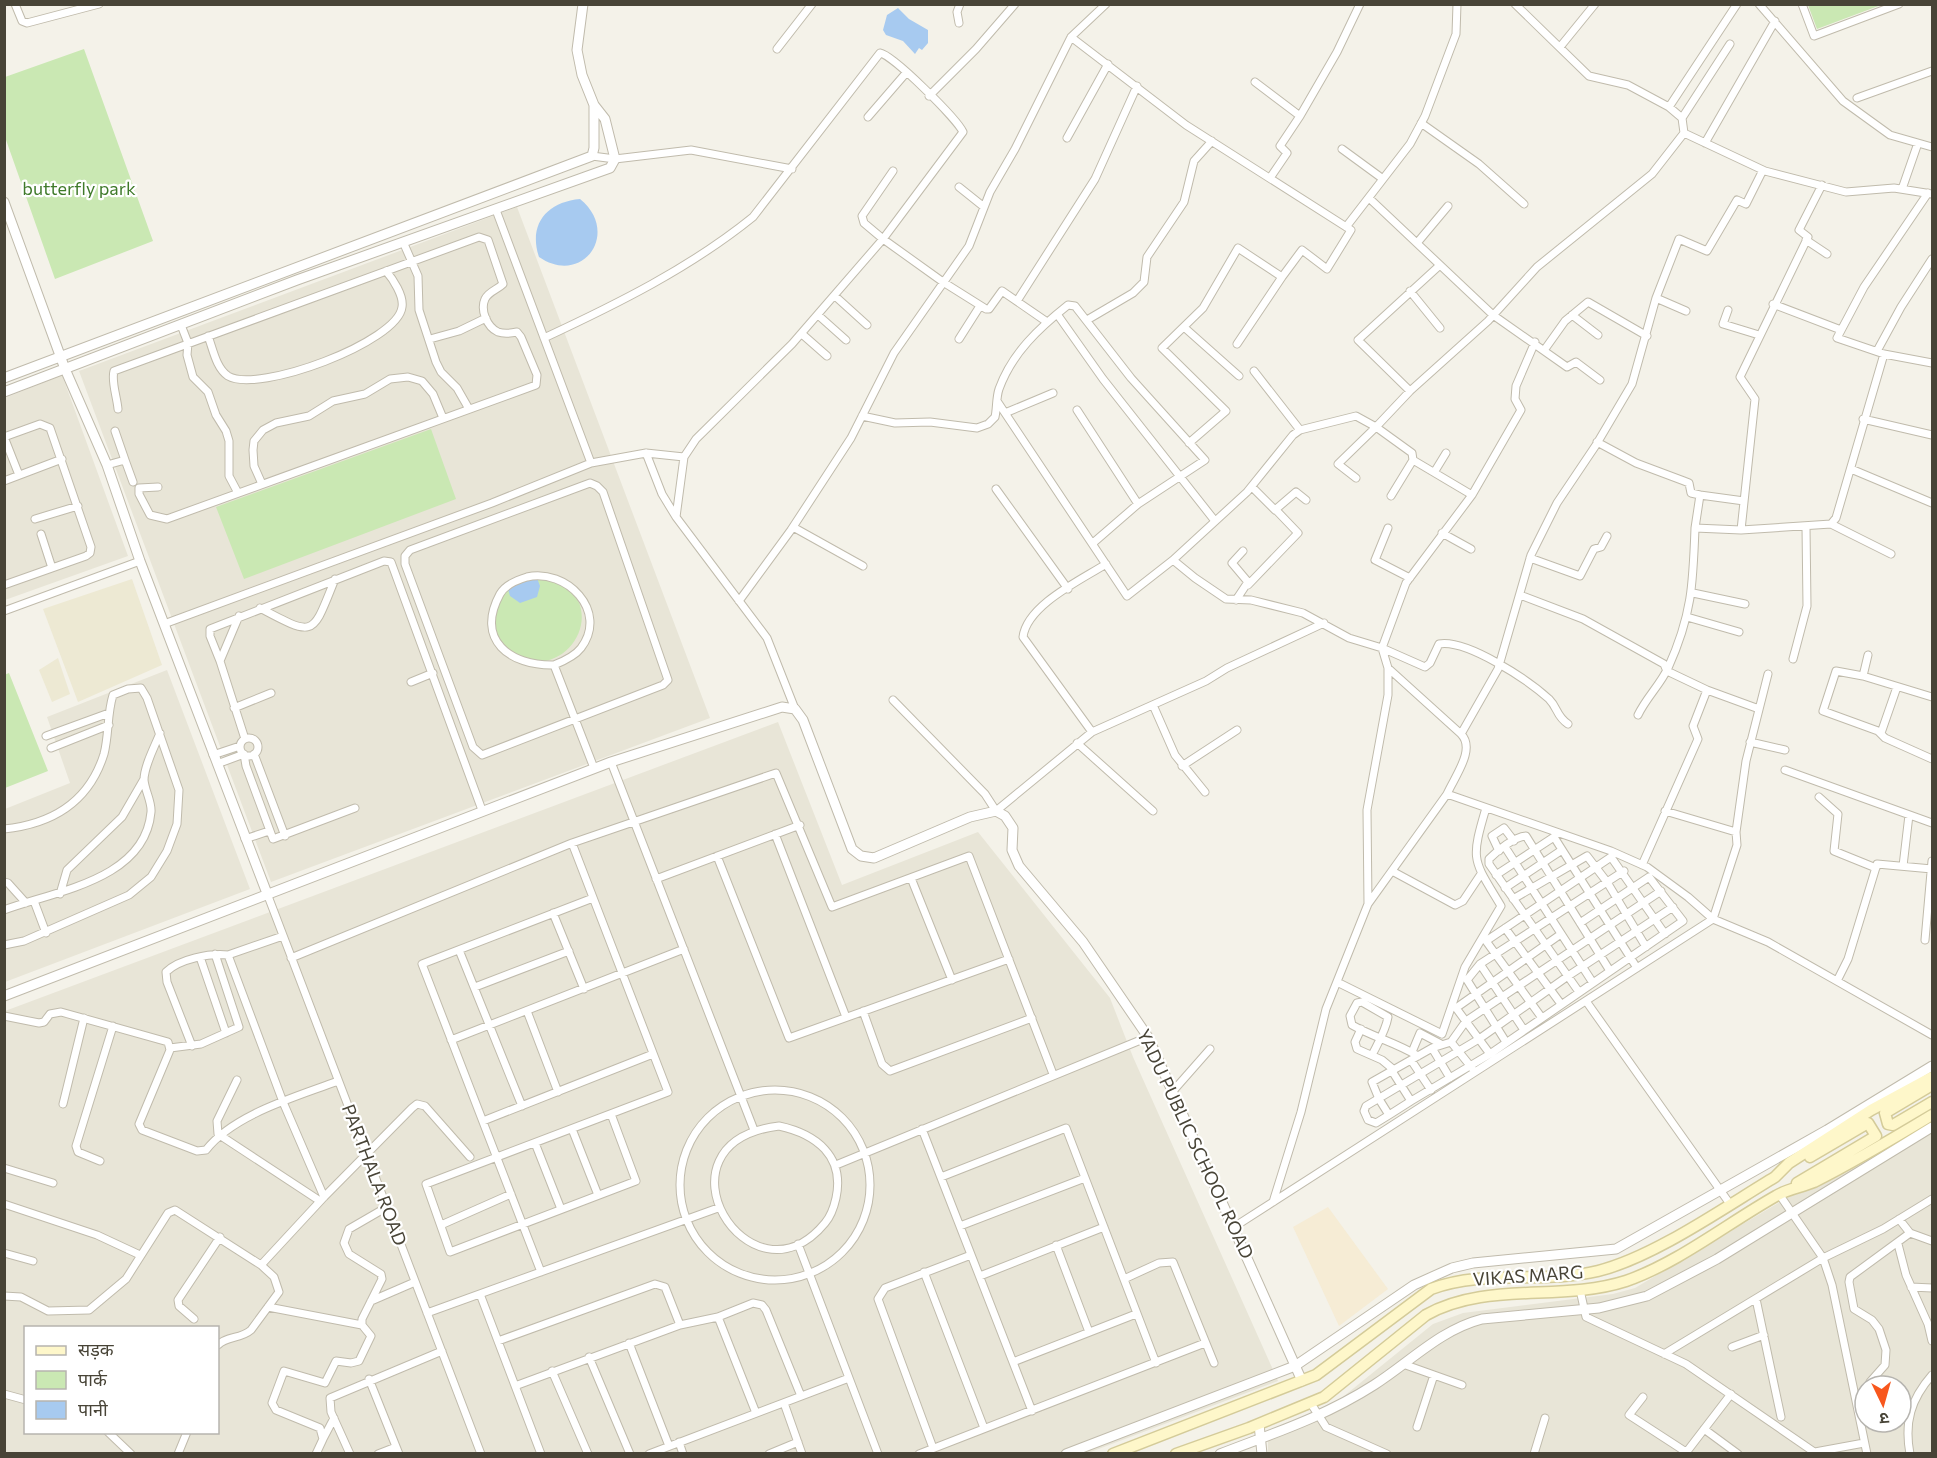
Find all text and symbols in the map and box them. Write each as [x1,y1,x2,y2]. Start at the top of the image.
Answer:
park label: butterfly park [22,177,136,199]
street label: YADU PUBLIC SCHOOL ROAD [1133,1025,1259,1262]
street label: PARTHALA ROAD [338,1101,412,1248]
street label: VIKAS MARG [1472,1260,1584,1290]
legend [24,1326,219,1434]
text: सड़क [78,1338,115,1360]
text: पार्क [78,1368,108,1390]
north arrow [1853,1374,1913,1434]
text: पानी [78,1398,108,1420]
text: उ [1878,1410,1890,1429]

